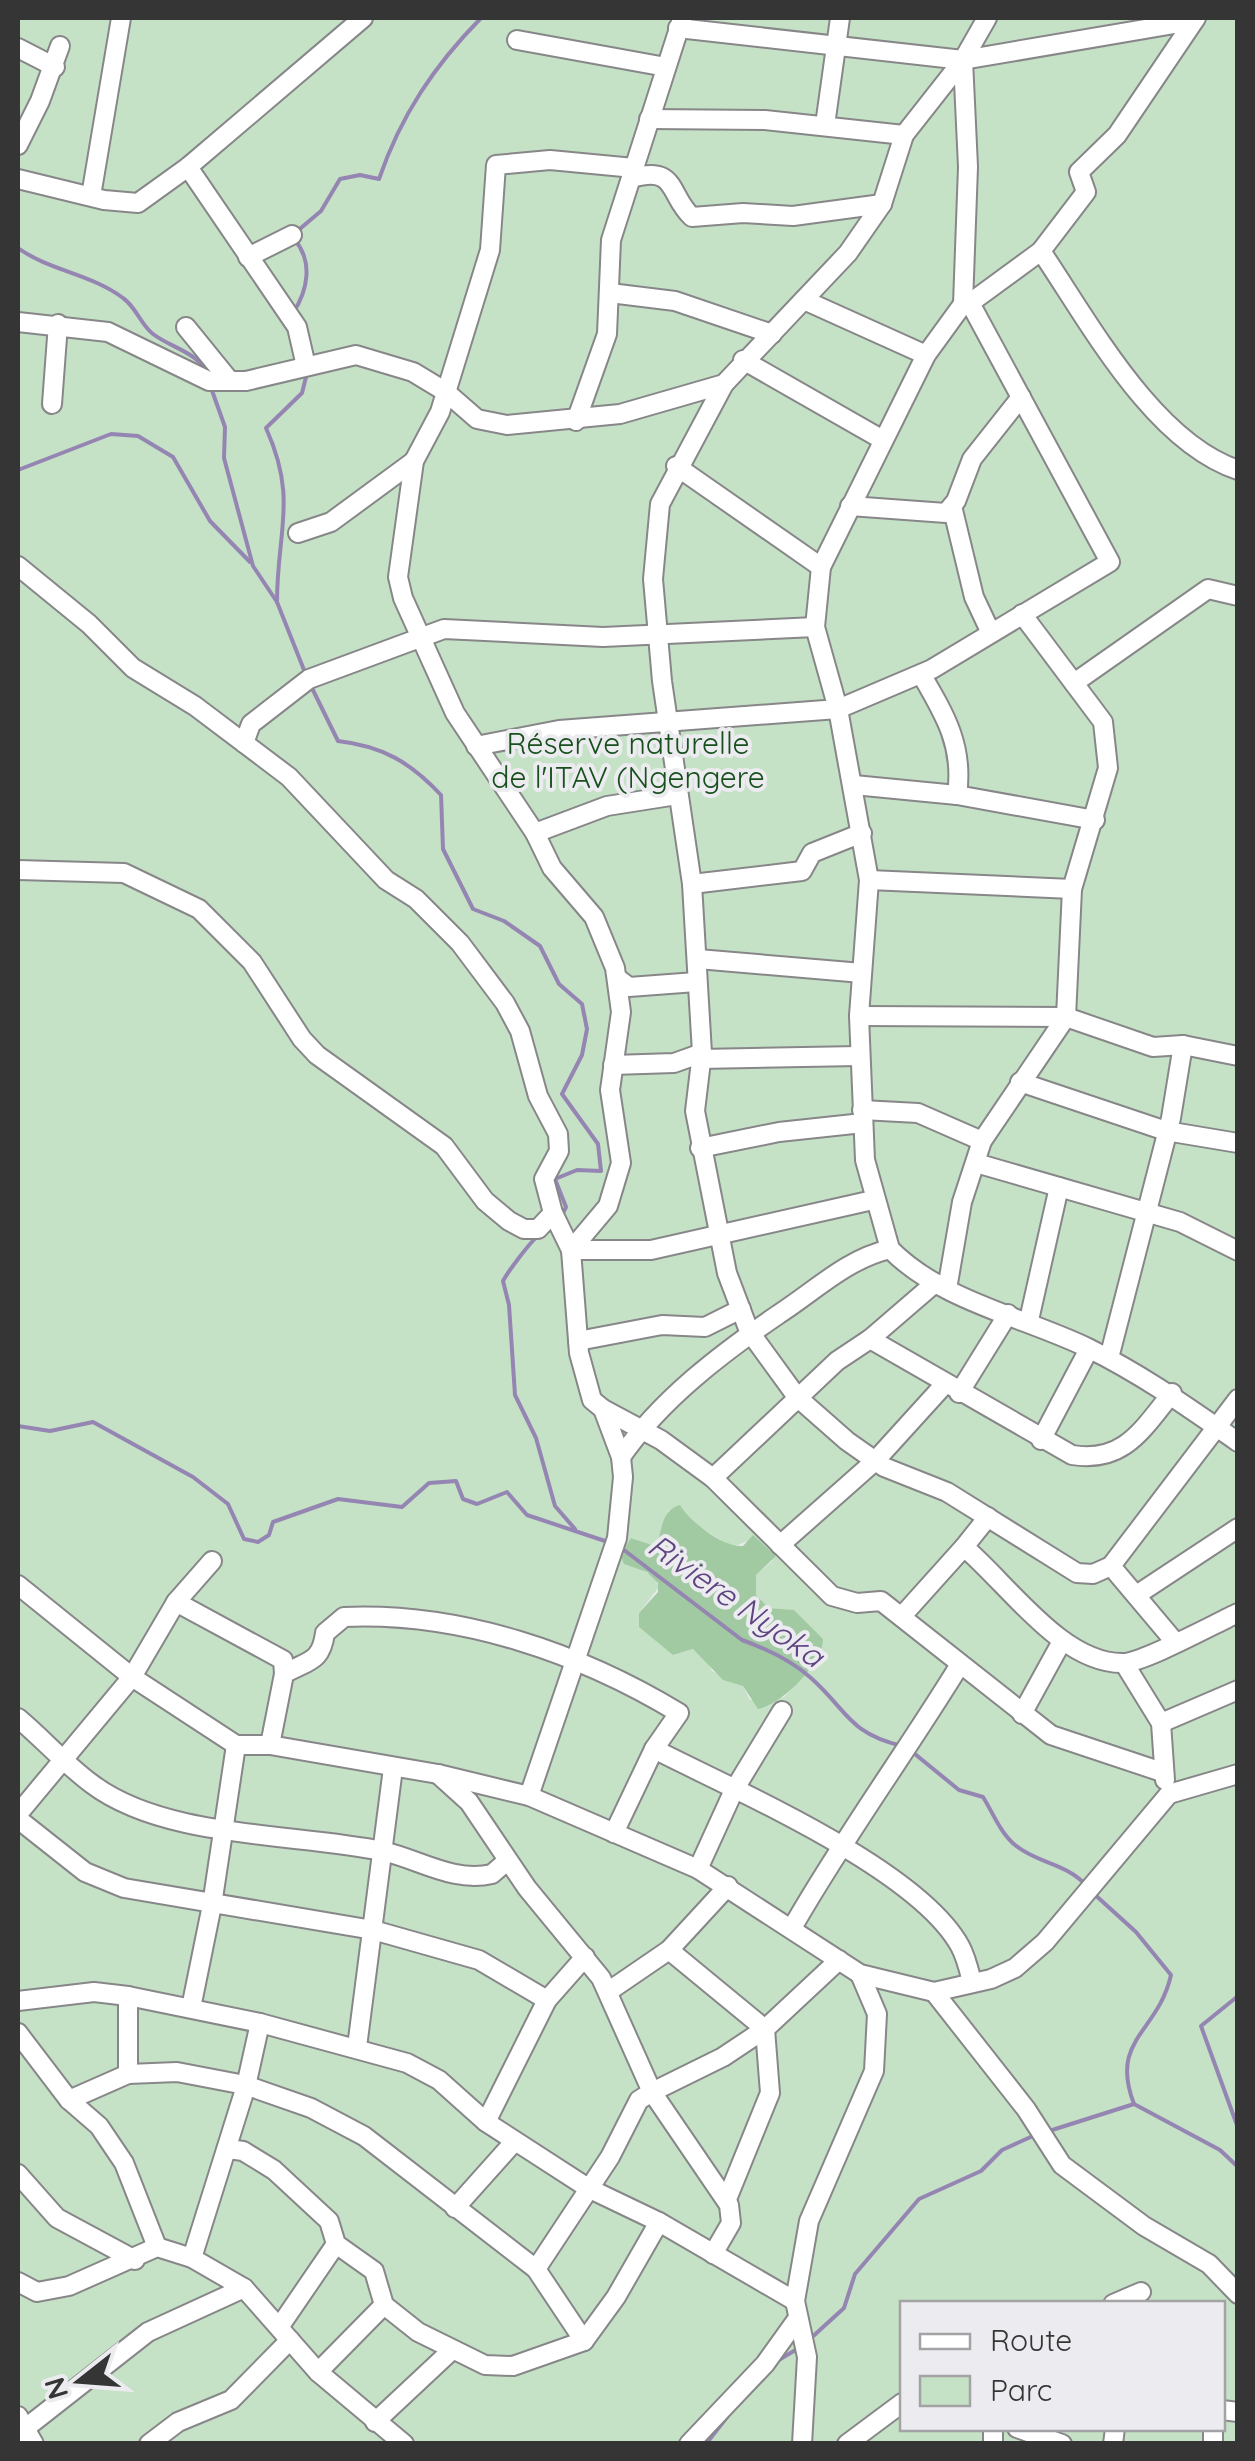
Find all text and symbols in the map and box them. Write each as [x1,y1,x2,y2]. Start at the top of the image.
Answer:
park label: Réserve naturelle de l'ITAV (Ngengere [491,724,765,796]
water label: Riviere Nyoka [641,1525,834,1676]
legend [900,2301,1225,2431]
text: Route [990,2321,1072,2359]
north arrow [30,2331,130,2431]
text: Parc [990,2371,1052,2409]
text: N [36,2373,75,2403]

